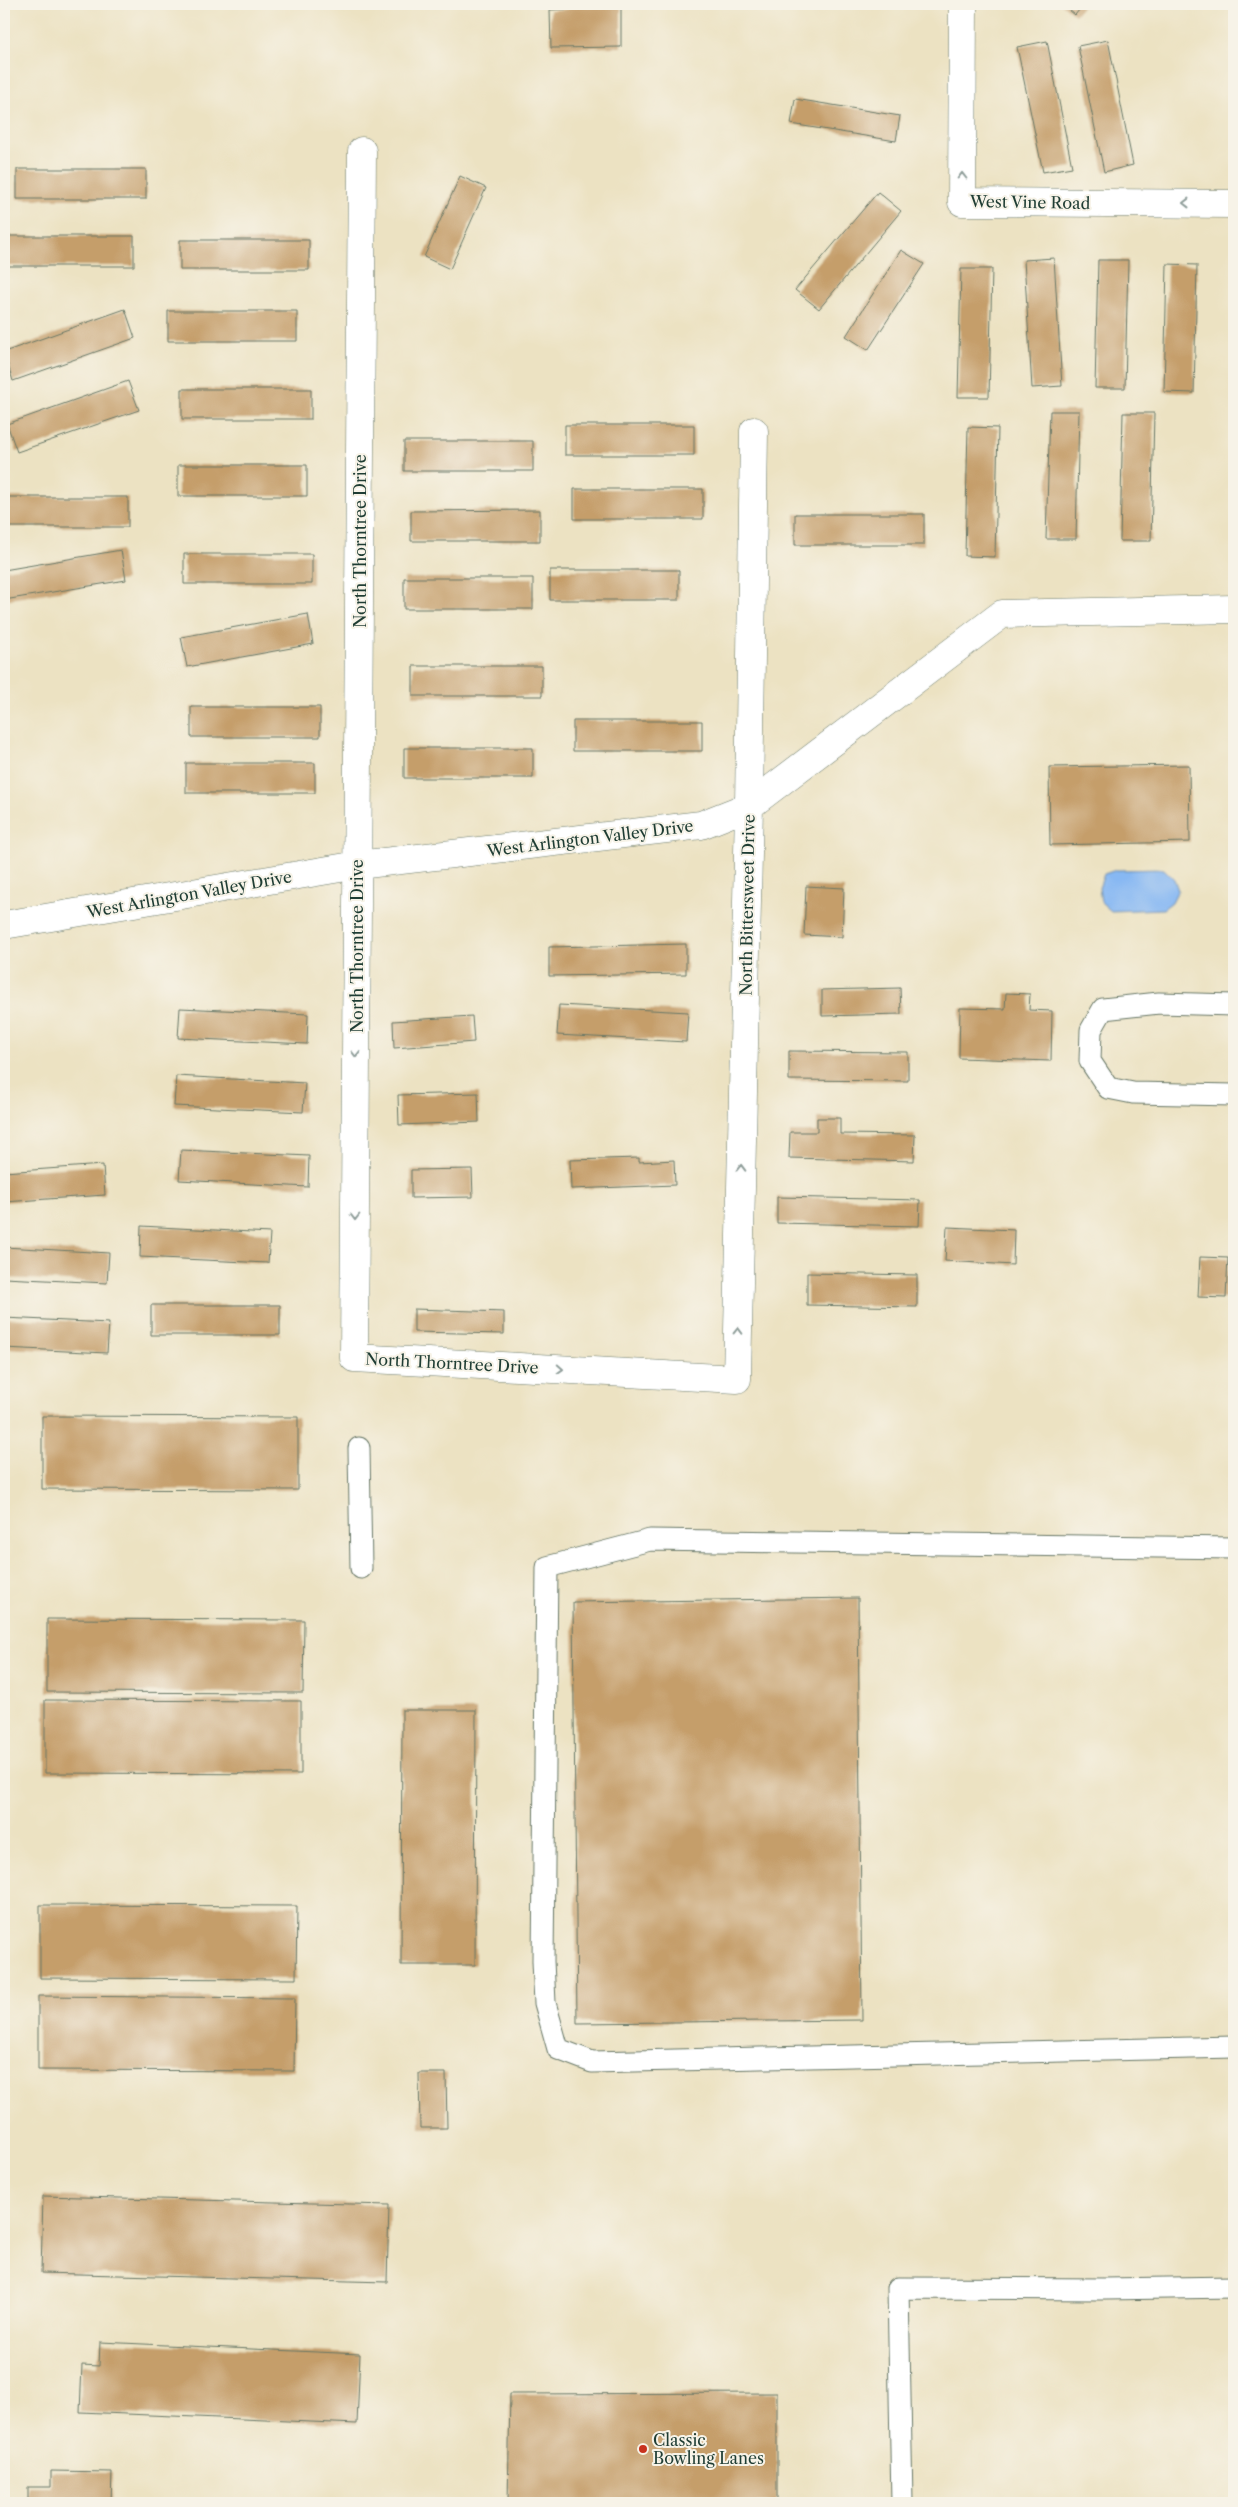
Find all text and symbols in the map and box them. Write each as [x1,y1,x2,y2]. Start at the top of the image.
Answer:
one-way arrow [957,171,967,179]
street label: West Vine Road [969,191,1091,213]
one-way arrow [1181,198,1189,208]
street label: North Thorntree Drive [350,454,370,628]
street label: North Bittersweet Drive [735,814,759,996]
street label: West Arlington Valley Drive [485,815,694,861]
street label: North Thorntree Drive [347,859,367,1033]
street label: West Arlington Valley Drive [84,866,293,922]
one-way arrow [351,1050,361,1058]
one-way arrow [736,1164,747,1172]
one-way arrow [350,1213,360,1221]
one-way arrow [733,1326,743,1334]
street label: North Thorntree Drive [365,1348,539,1378]
one-way arrow [556,1364,564,1375]
place label: Classic Bowling Lanes [653,2430,764,2468]
marker: Classic Bowling Lanes [637,2443,649,2455]

